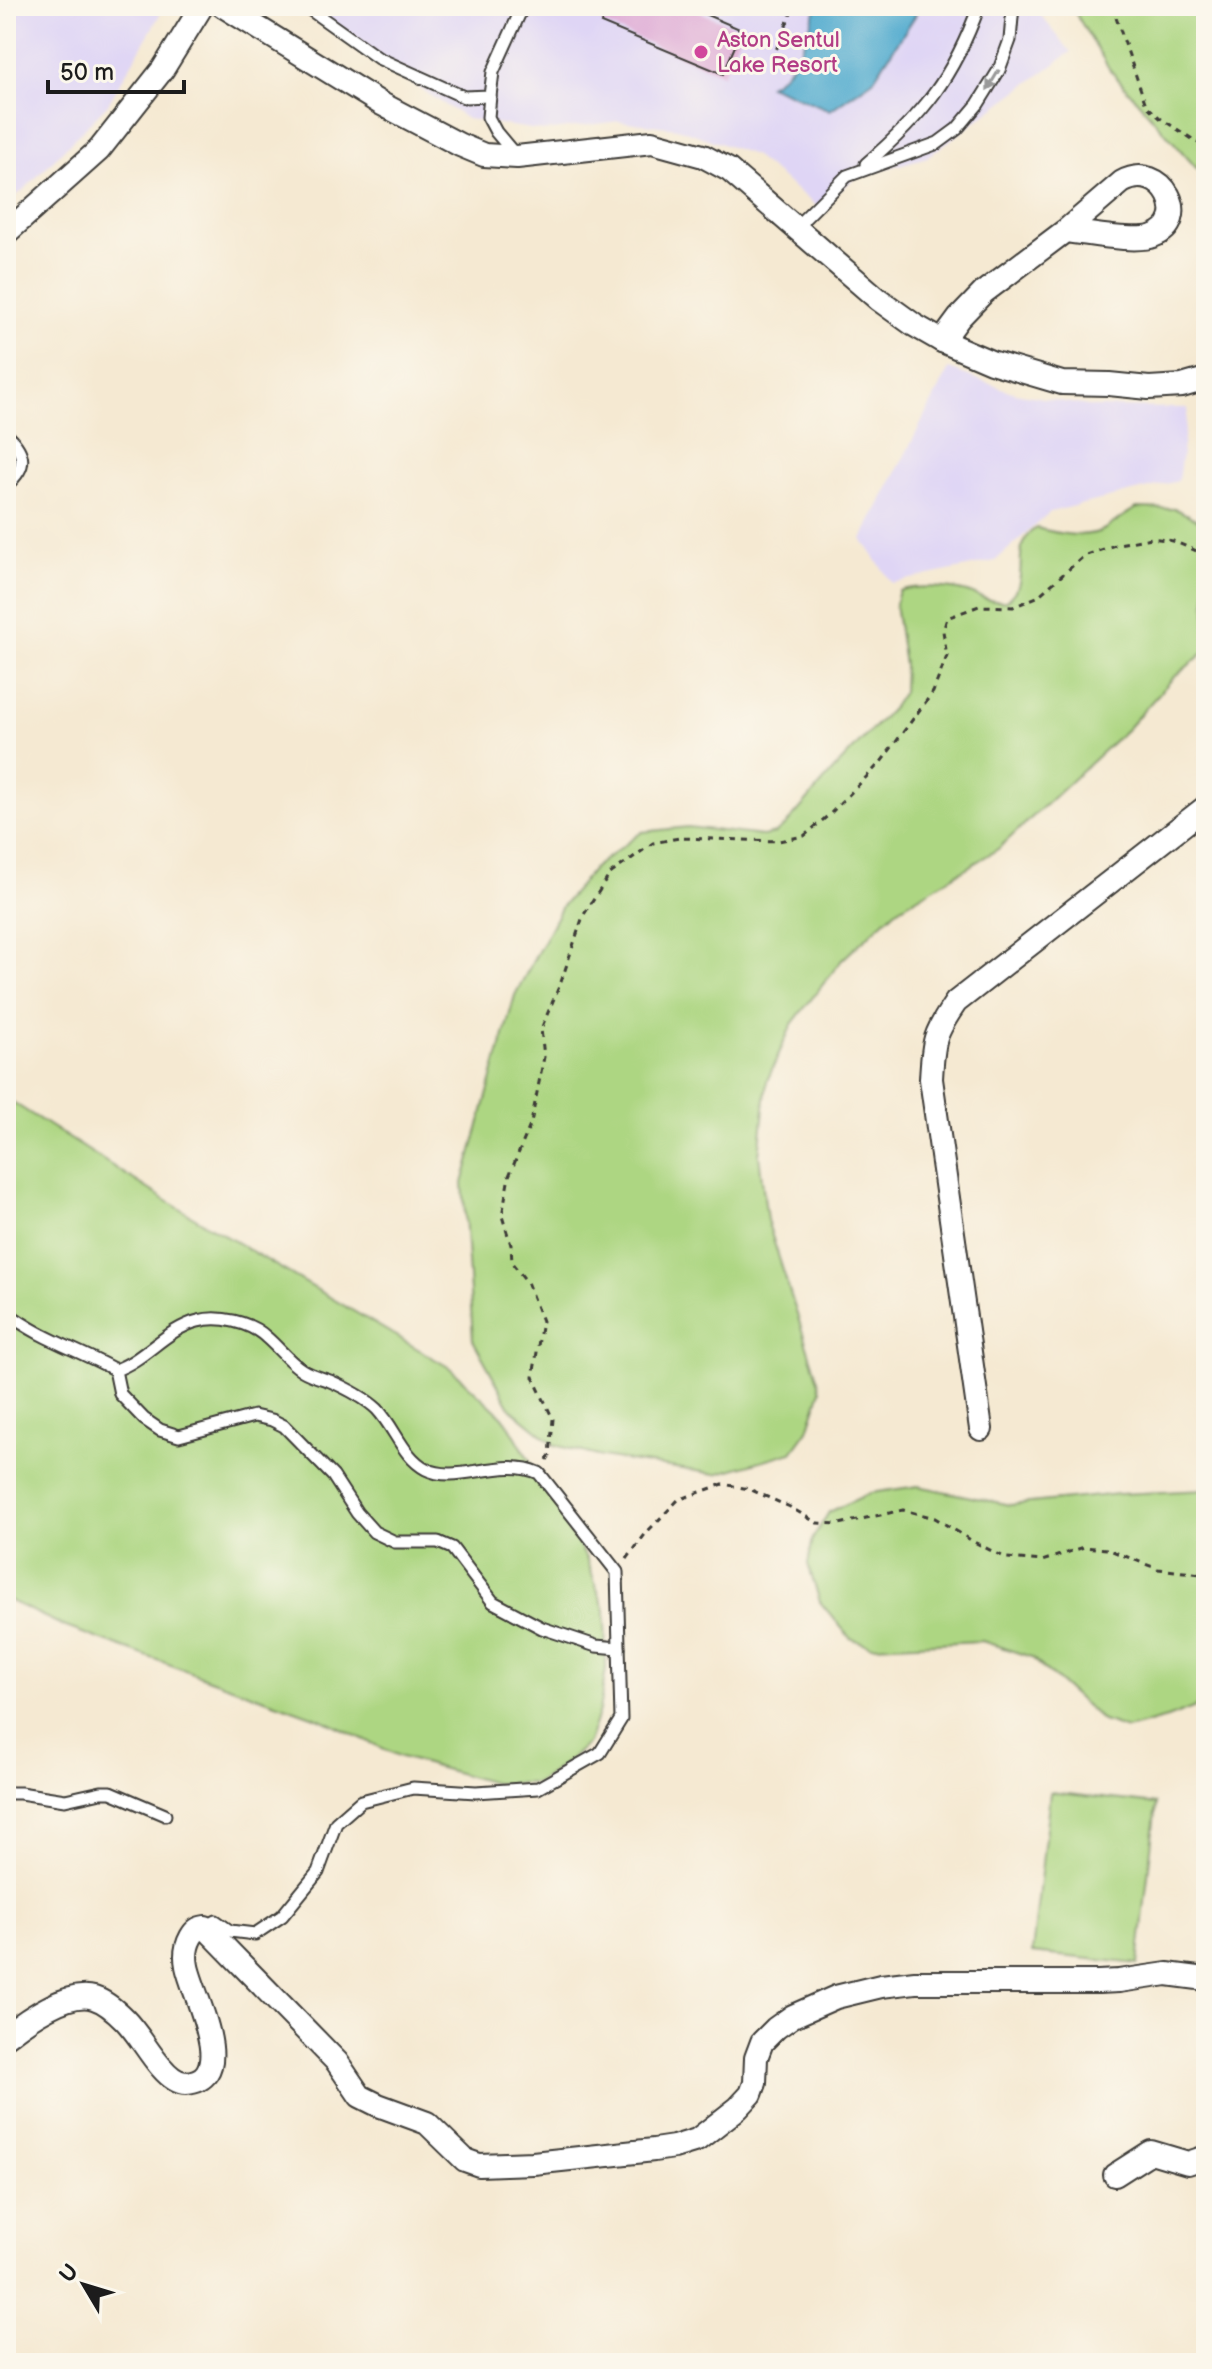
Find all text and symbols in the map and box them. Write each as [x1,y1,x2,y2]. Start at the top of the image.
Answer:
place label: Aston Sentul Lake Resort [717,27,840,79]
marker: Aston Sentul Lake Resort [692,43,710,61]
scale bar [48,44,184,94]
text: 50 m [60,58,114,87]
one-way arrow [986,69,1000,91]
north arrow [44,2245,124,2325]
text: U [54,2259,85,2288]

